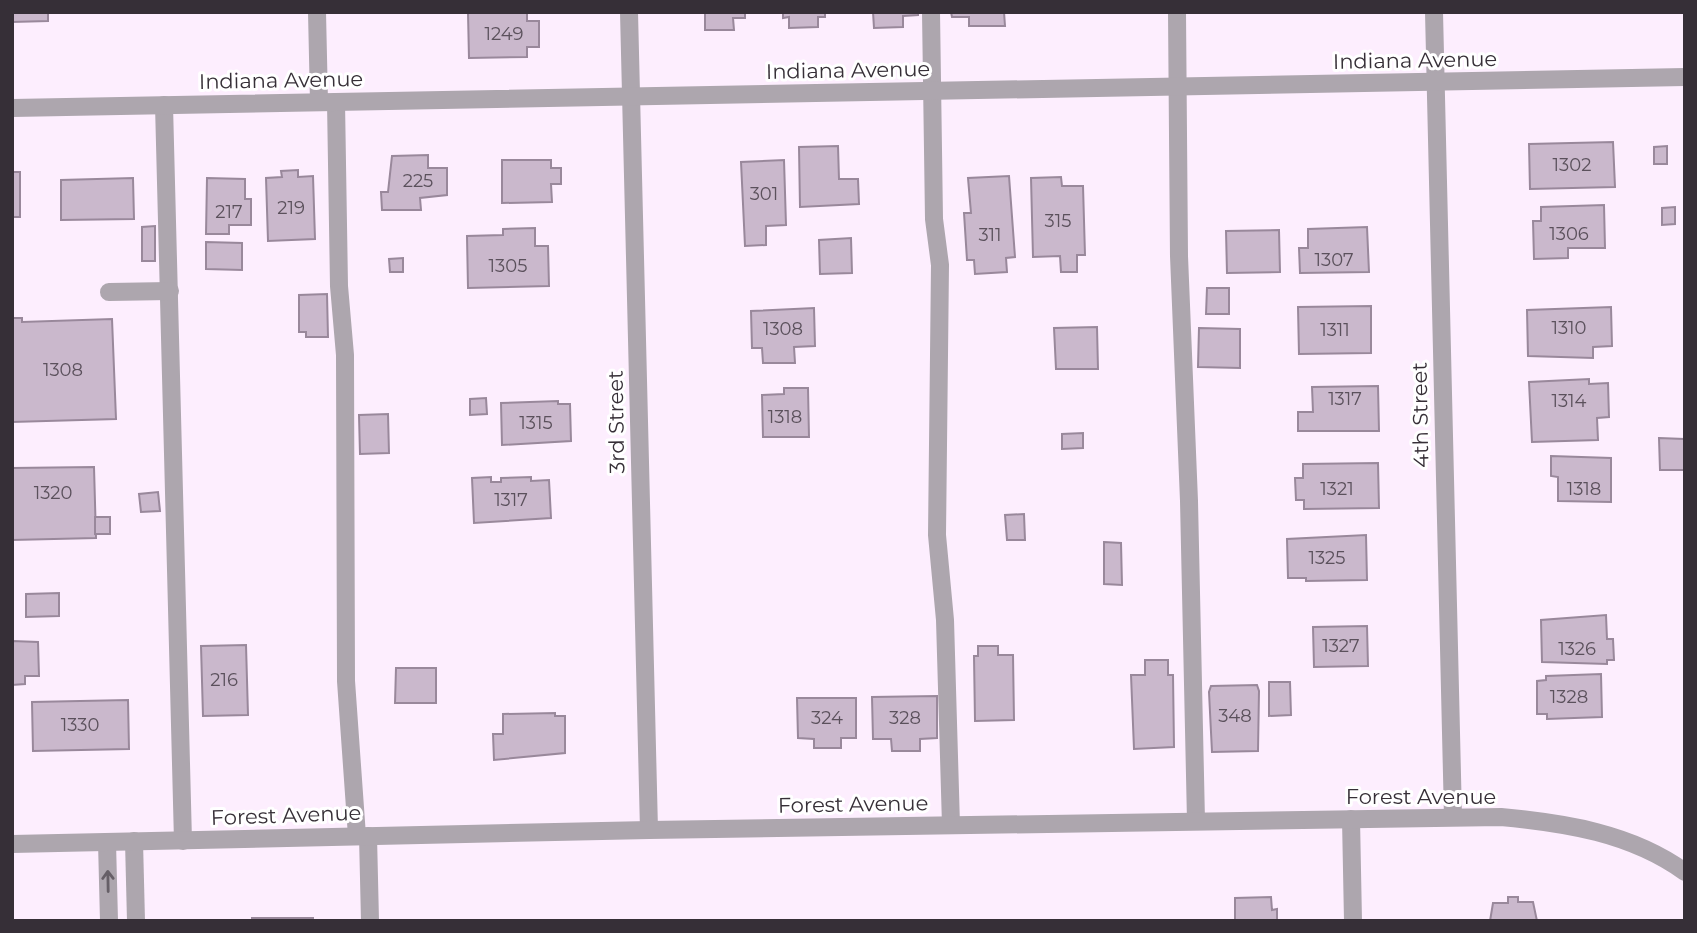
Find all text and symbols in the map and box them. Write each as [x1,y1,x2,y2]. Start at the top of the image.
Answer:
house number: 1249 [484,23,524,45]
street label: Indiana Avenue [1333,46,1497,74]
street label: Indiana Avenue [766,56,930,84]
street label: Indiana Avenue [199,66,363,94]
house number: 1302 [1553,154,1591,176]
house number: 225 [403,170,433,192]
house number: 301 [750,183,778,205]
house number: 219 [277,197,305,219]
house number: 217 [215,201,243,223]
house number: 315 [1045,210,1071,232]
house number: 1306 [1549,223,1589,245]
house number: 311 [978,224,1002,246]
house number: 1307 [1314,249,1354,271]
house number: 1305 [489,255,527,277]
house number: 1310 [1551,317,1587,339]
house number: 1308 [763,318,803,340]
house number: 1311 [1320,319,1350,341]
house number: 1308 [43,359,83,381]
street label: 4th Street [1407,362,1433,468]
street label: 3rd Street [603,370,629,474]
house number: 1317 [1328,388,1362,410]
house number: 1314 [1551,390,1587,412]
house number: 1318 [768,406,802,428]
house number: 1315 [519,412,553,434]
house number: 1321 [1320,478,1354,500]
house number: 1318 [1567,478,1601,500]
house number: 1320 [34,482,72,504]
house number: 1317 [494,489,528,511]
house number: 1325 [1309,547,1345,569]
house number: 1327 [1322,635,1360,657]
house number: 1326 [1558,638,1596,660]
house number: 216 [210,669,238,691]
house number: 1328 [1550,686,1588,708]
house number: 348 [1218,705,1252,727]
house number: 324 [811,707,843,729]
house number: 328 [889,707,921,729]
house number: 1330 [61,714,99,736]
street label: Forest Avenue [1346,784,1496,809]
street label: Forest Avenue [778,790,928,818]
street label: Forest Avenue [210,800,362,830]
one-way arrow [101,870,115,893]

